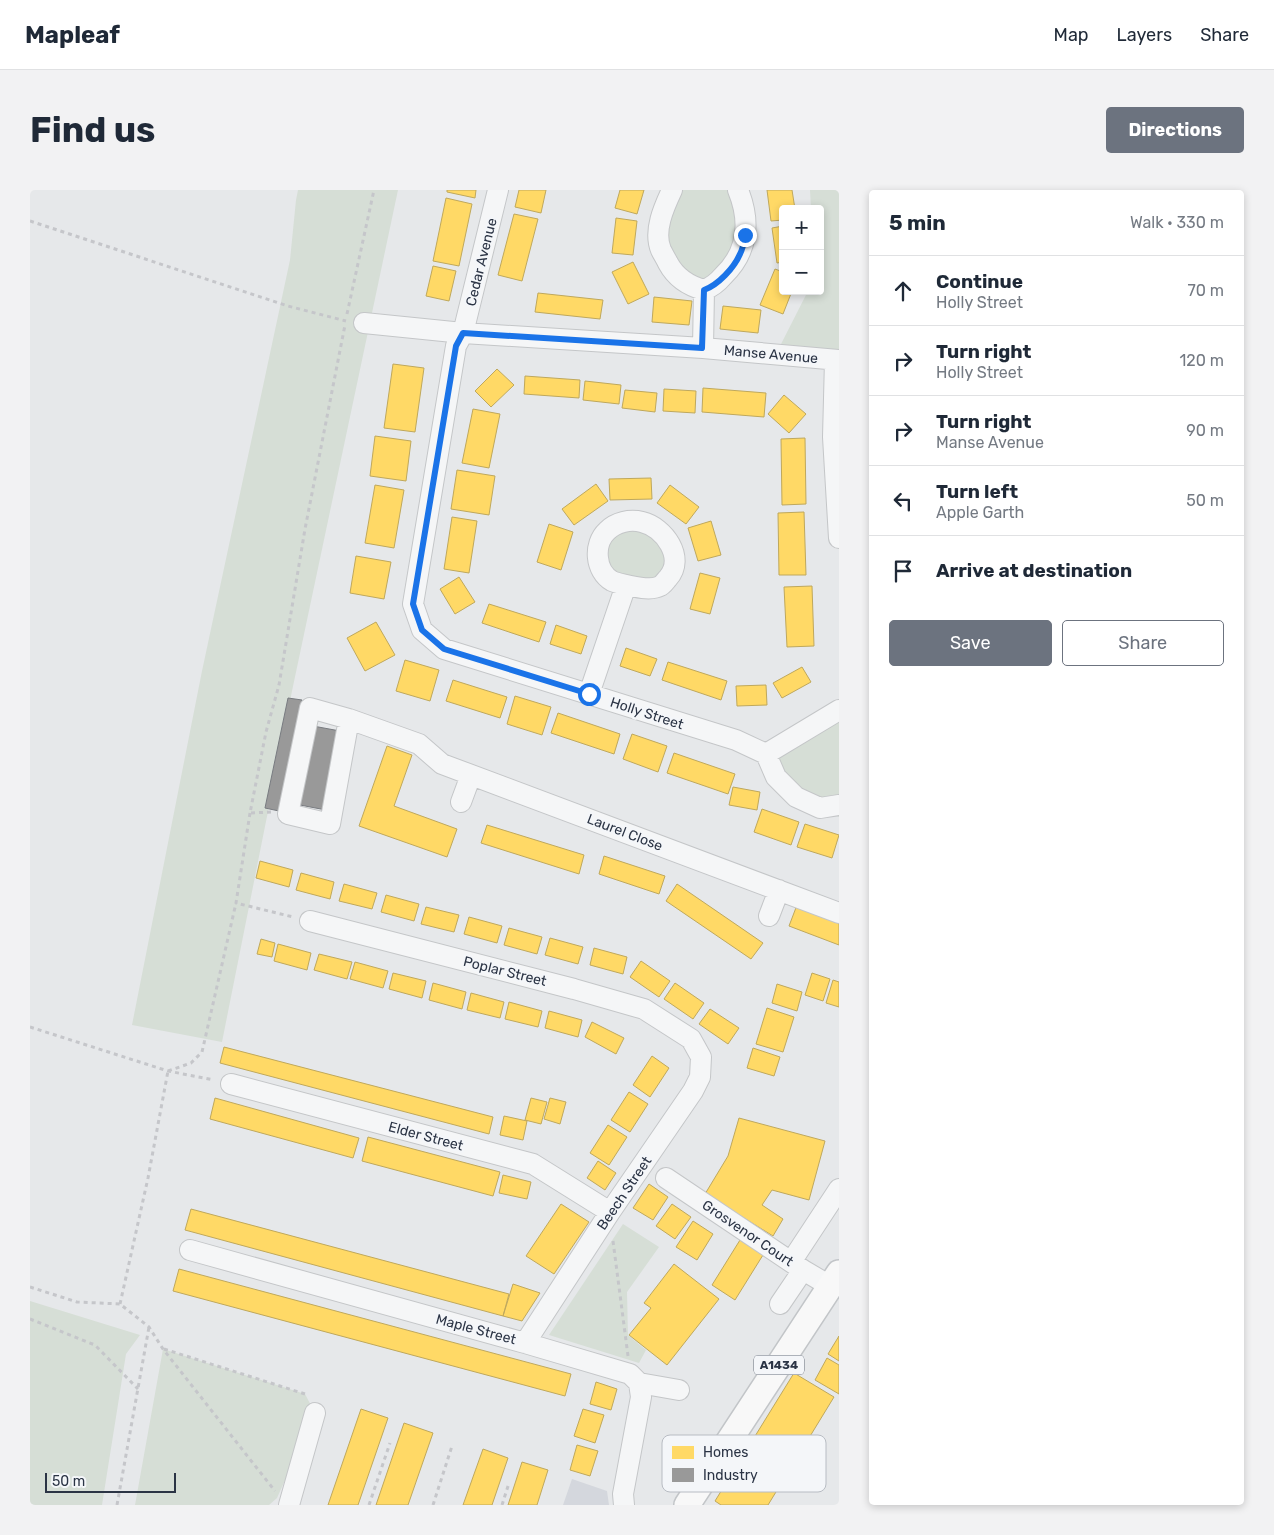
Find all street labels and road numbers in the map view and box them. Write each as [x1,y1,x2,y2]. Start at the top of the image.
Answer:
street label: Cedar Avenue [462,216,501,308]
street label: Manse Avenue [723,342,819,367]
street label: Holly Street [608,694,686,733]
street label: Laurel Close [585,810,665,855]
street label: Poplar Street [461,953,549,990]
street label: Elder Street [386,1118,466,1155]
street label: Beech Street [594,1153,656,1233]
street label: Grosvenor Court [699,1197,797,1271]
street label: Maple Street [434,1311,518,1348]
road number: A1434 [754,1356,804,1374]

